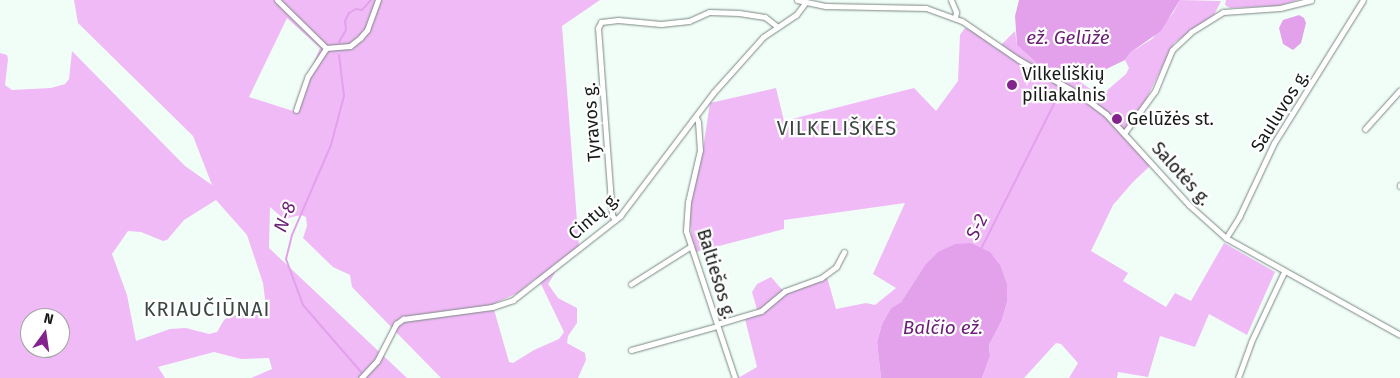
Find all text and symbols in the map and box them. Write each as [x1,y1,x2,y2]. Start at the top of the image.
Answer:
water label: ež. Gelūžė [1026,27,1110,49]
place label: Vilkeliškių piliakalnis [1022,64,1106,106]
street label: Sauluvos g. [1246,66,1314,156]
marker: Vilkeliškių piliakalnis [1006,79,1018,91]
street label: Tyravos g. [578,82,606,162]
place label: Gelūžės st. [1127,108,1214,130]
marker: Gelūžės st. [1111,113,1123,125]
district label: VILKELIŠKĖS [775,116,899,140]
street label: Salotės g. [1147,138,1215,210]
street label: Cintų g. [564,188,624,244]
water label: N-8 [269,199,301,235]
water label: S-2 [961,210,993,244]
street label: Baltiešos g. [692,226,740,322]
district label: KRIAUČIŪNAI [142,297,272,321]
north arrow [20,308,70,358]
text: N [42,310,55,328]
water label: Balčio ež. [903,317,983,339]

